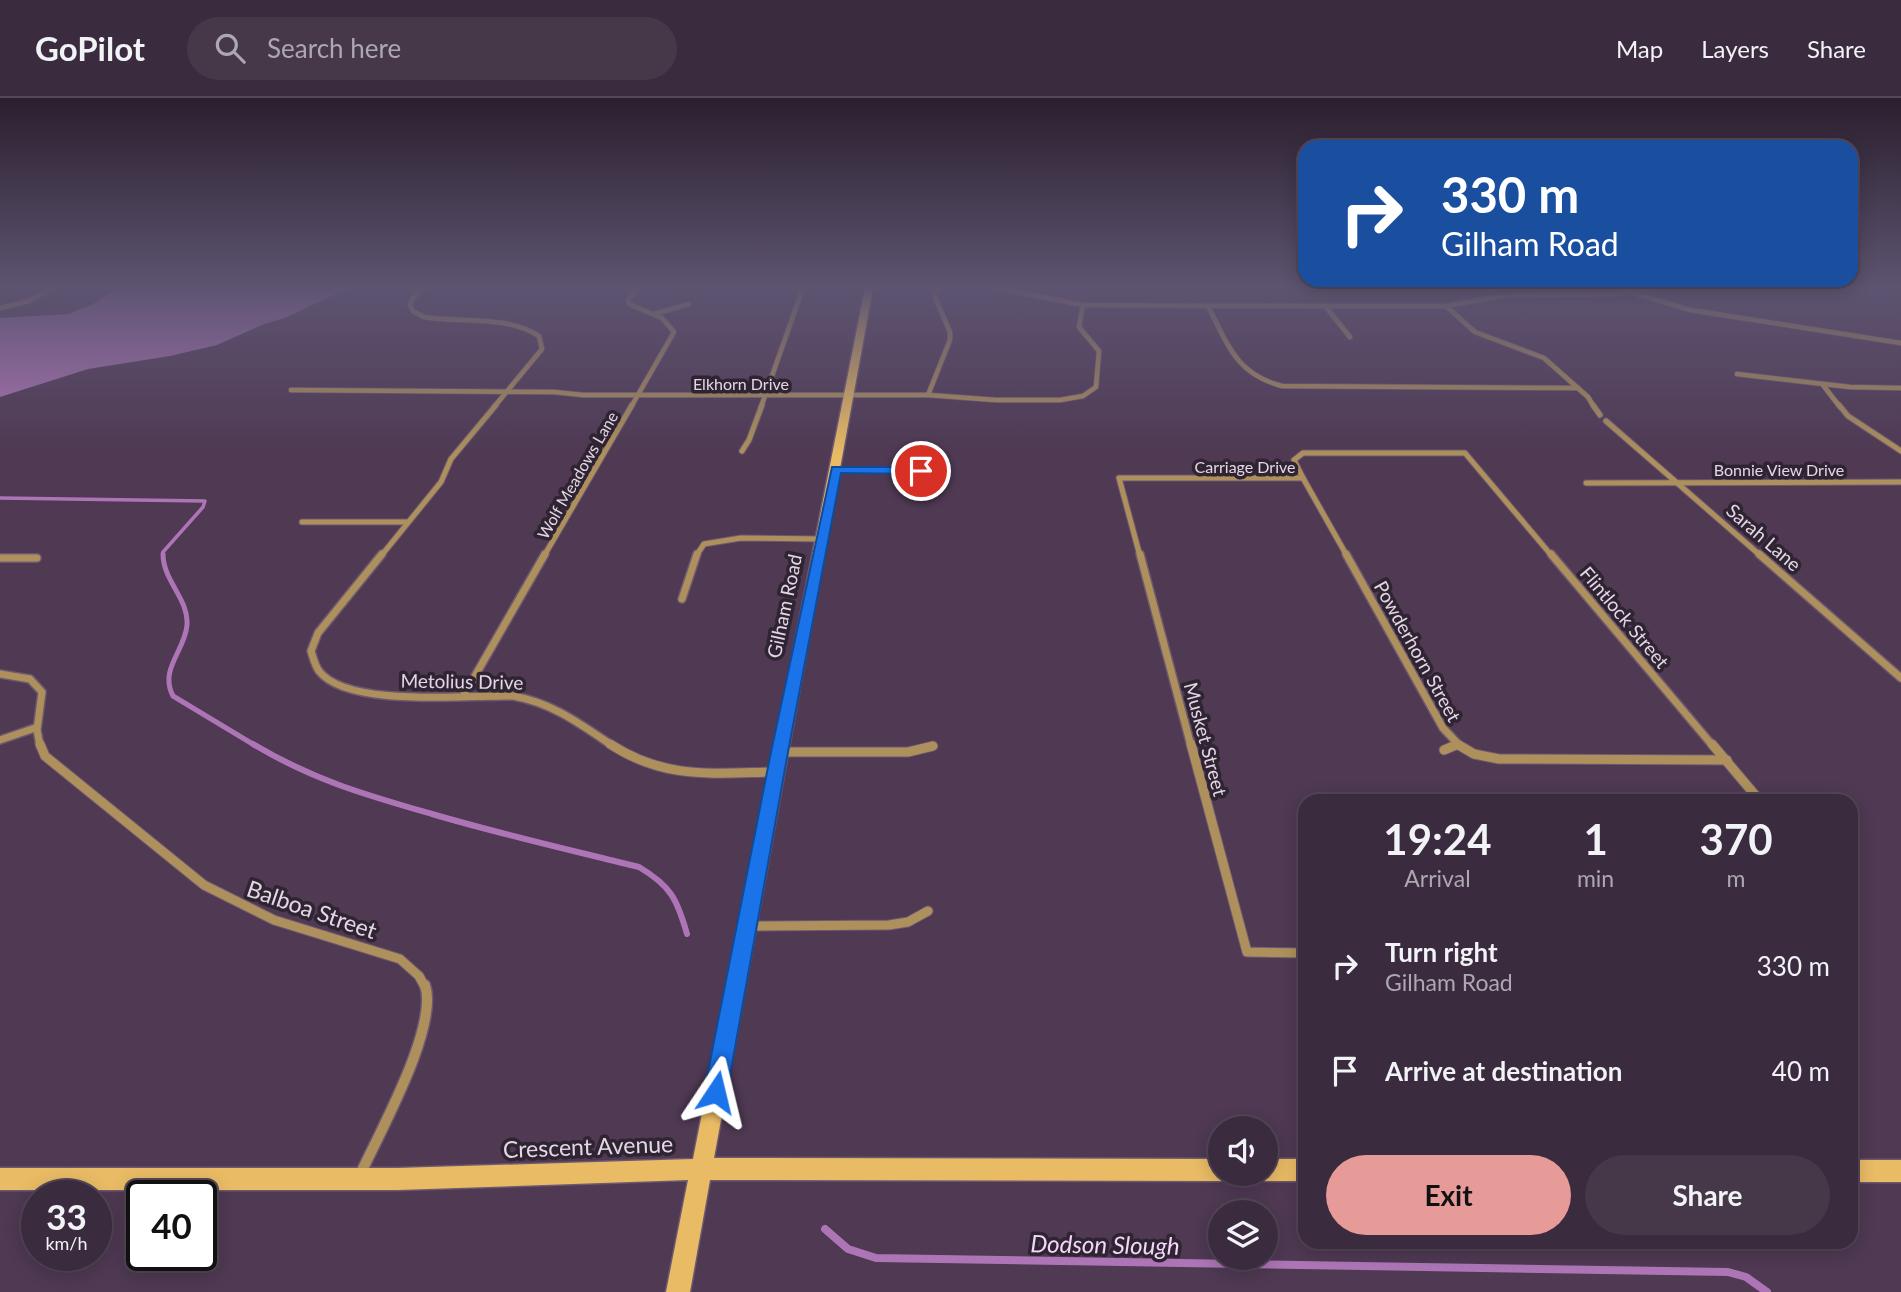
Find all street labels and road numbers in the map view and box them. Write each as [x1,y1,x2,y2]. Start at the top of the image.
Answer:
street label: Elkhorn Drive [693,374,789,393]
street label: Wolf Meadows Lane [533,408,621,542]
street label: Carriage Drive [1195,457,1295,476]
street label: Bonnie View Drive [1714,460,1844,479]
street label: Sarah Lane [1722,498,1806,576]
street label: Gilham Road [762,552,806,660]
street label: Flintlock Street [1576,561,1674,673]
street label: Powderhorn Street [1370,576,1466,726]
street label: Metolius Drive [400,668,524,694]
street label: Musket Street [1180,679,1232,799]
street label: Balboa Street [243,874,381,945]
street label: Crescent Avenue [502,1129,674,1163]

